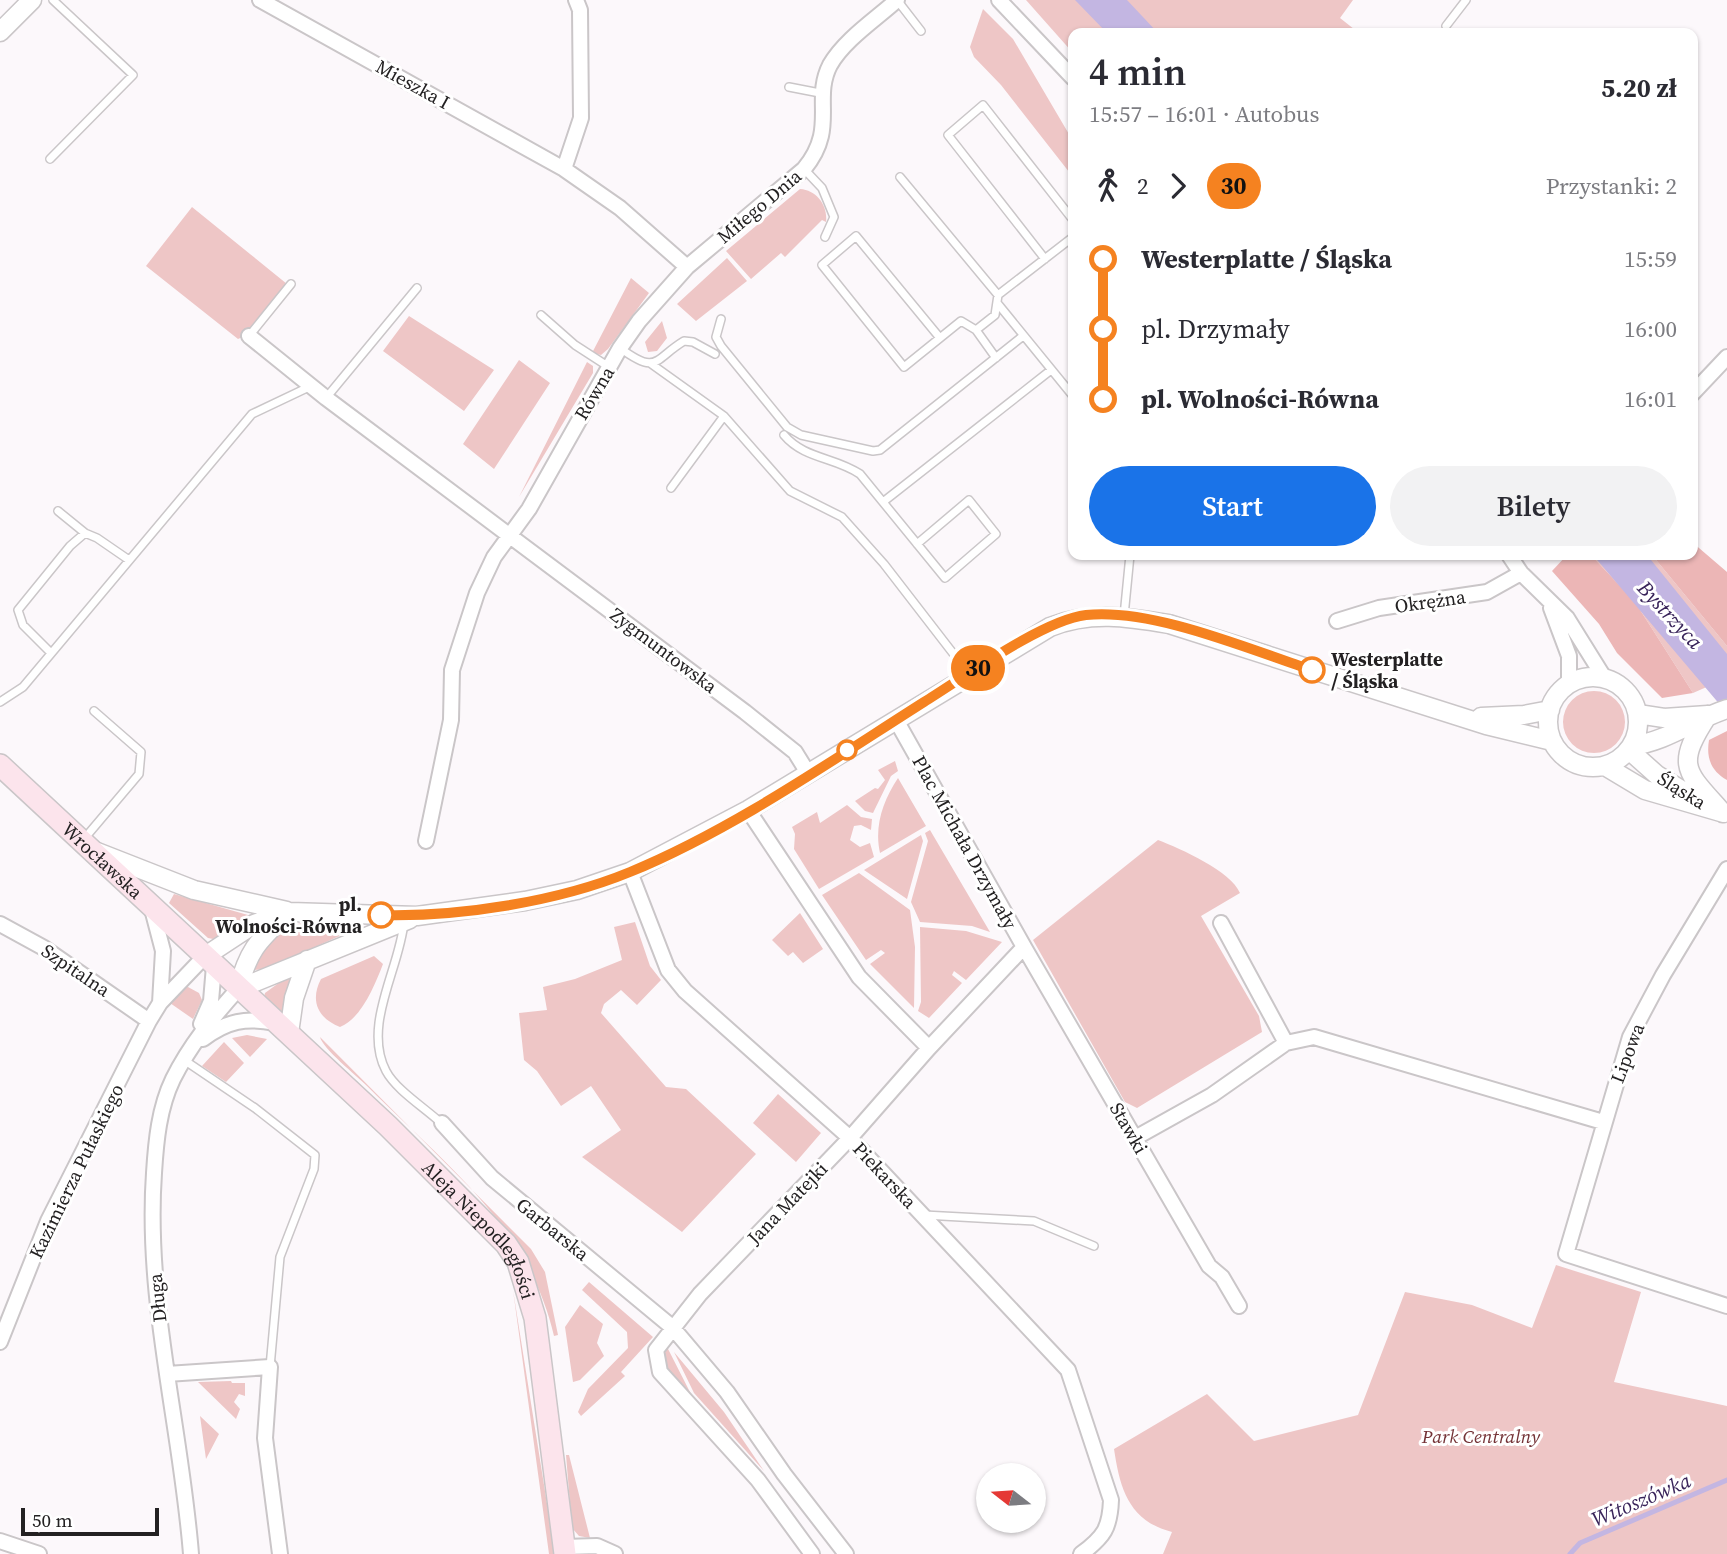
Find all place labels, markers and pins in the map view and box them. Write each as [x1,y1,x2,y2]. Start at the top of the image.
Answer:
place label: Westerplatte / Śląska [1331,646,1443,694]
marker: Westerplatte / Śląska [1299,657,1325,683]
unlabelled marker [837,740,857,760]
place label: pl. Wolności-Równa [215,891,363,939]
marker: pl. Wolności-Równa [368,902,394,928]

